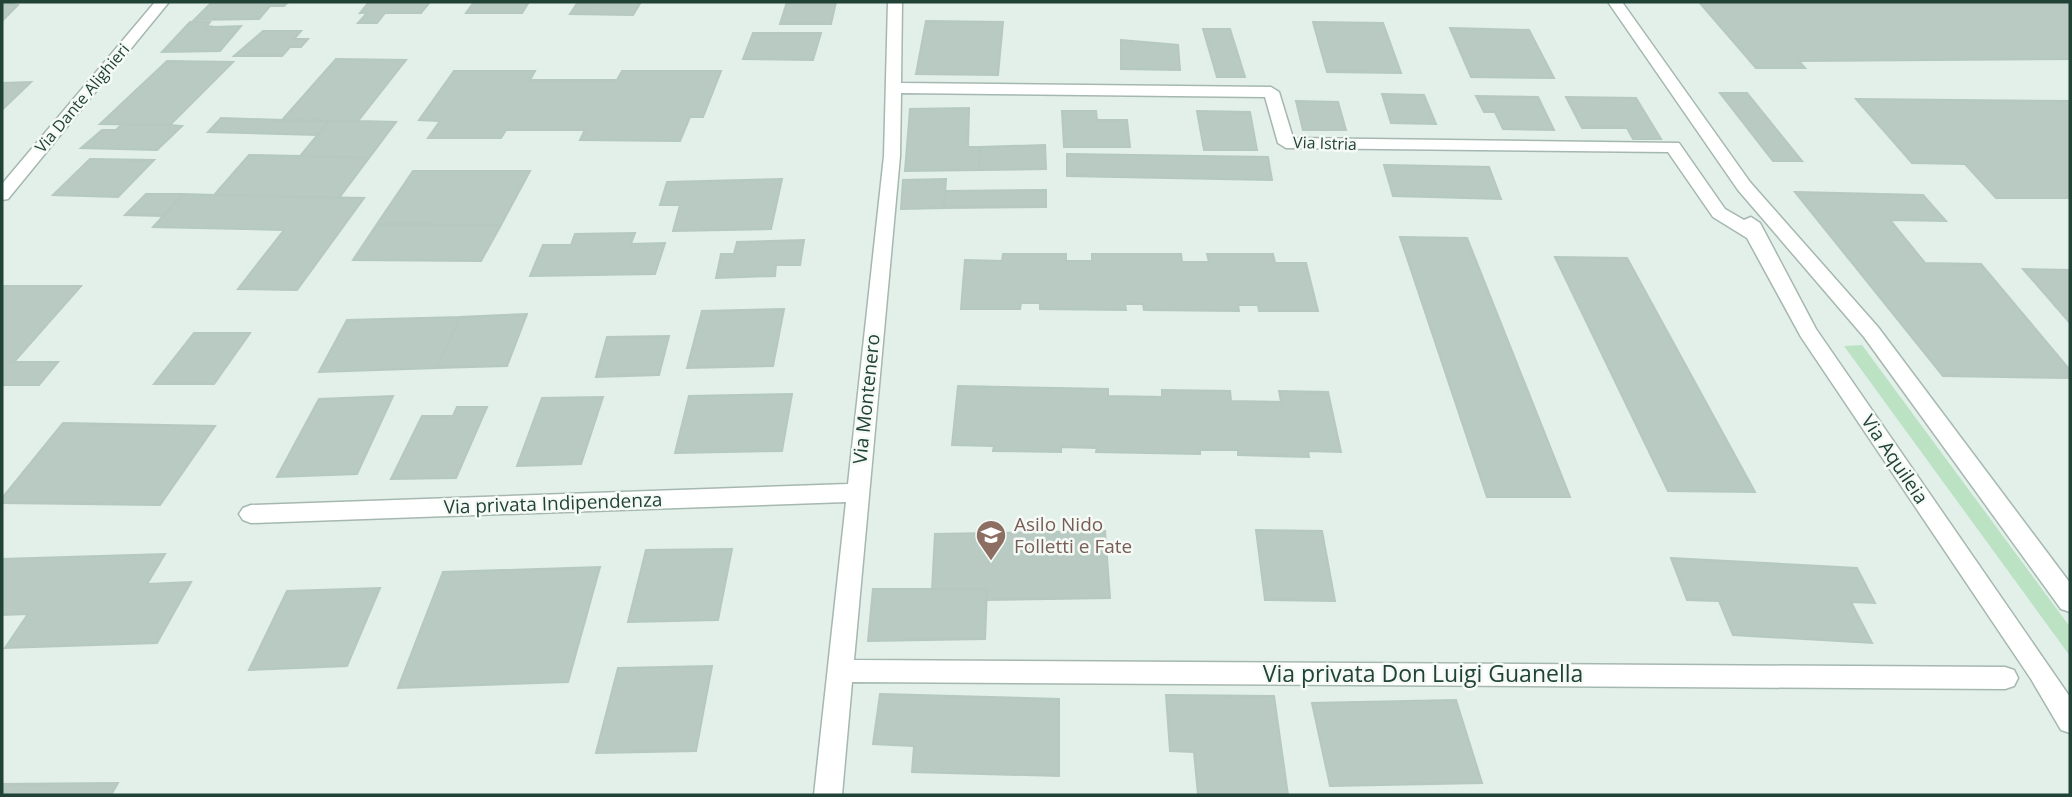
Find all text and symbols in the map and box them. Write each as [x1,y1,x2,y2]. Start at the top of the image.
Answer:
street label: Via Dante Alighieri [30,39,134,157]
street label: Via Istria [1293,131,1357,155]
street label: Via Montenero [846,333,886,465]
street label: Via Aquileia [1856,409,1934,509]
street label: Via privata Indipendenza [443,486,663,520]
place label: Asilo Nido Folletti e Fate [1014,511,1132,559]
school or university icon: Asilo Nido Folletti e Fate [974,518,1008,562]
street label: Via privata Don Luigi Guanella [1263,657,1583,689]

